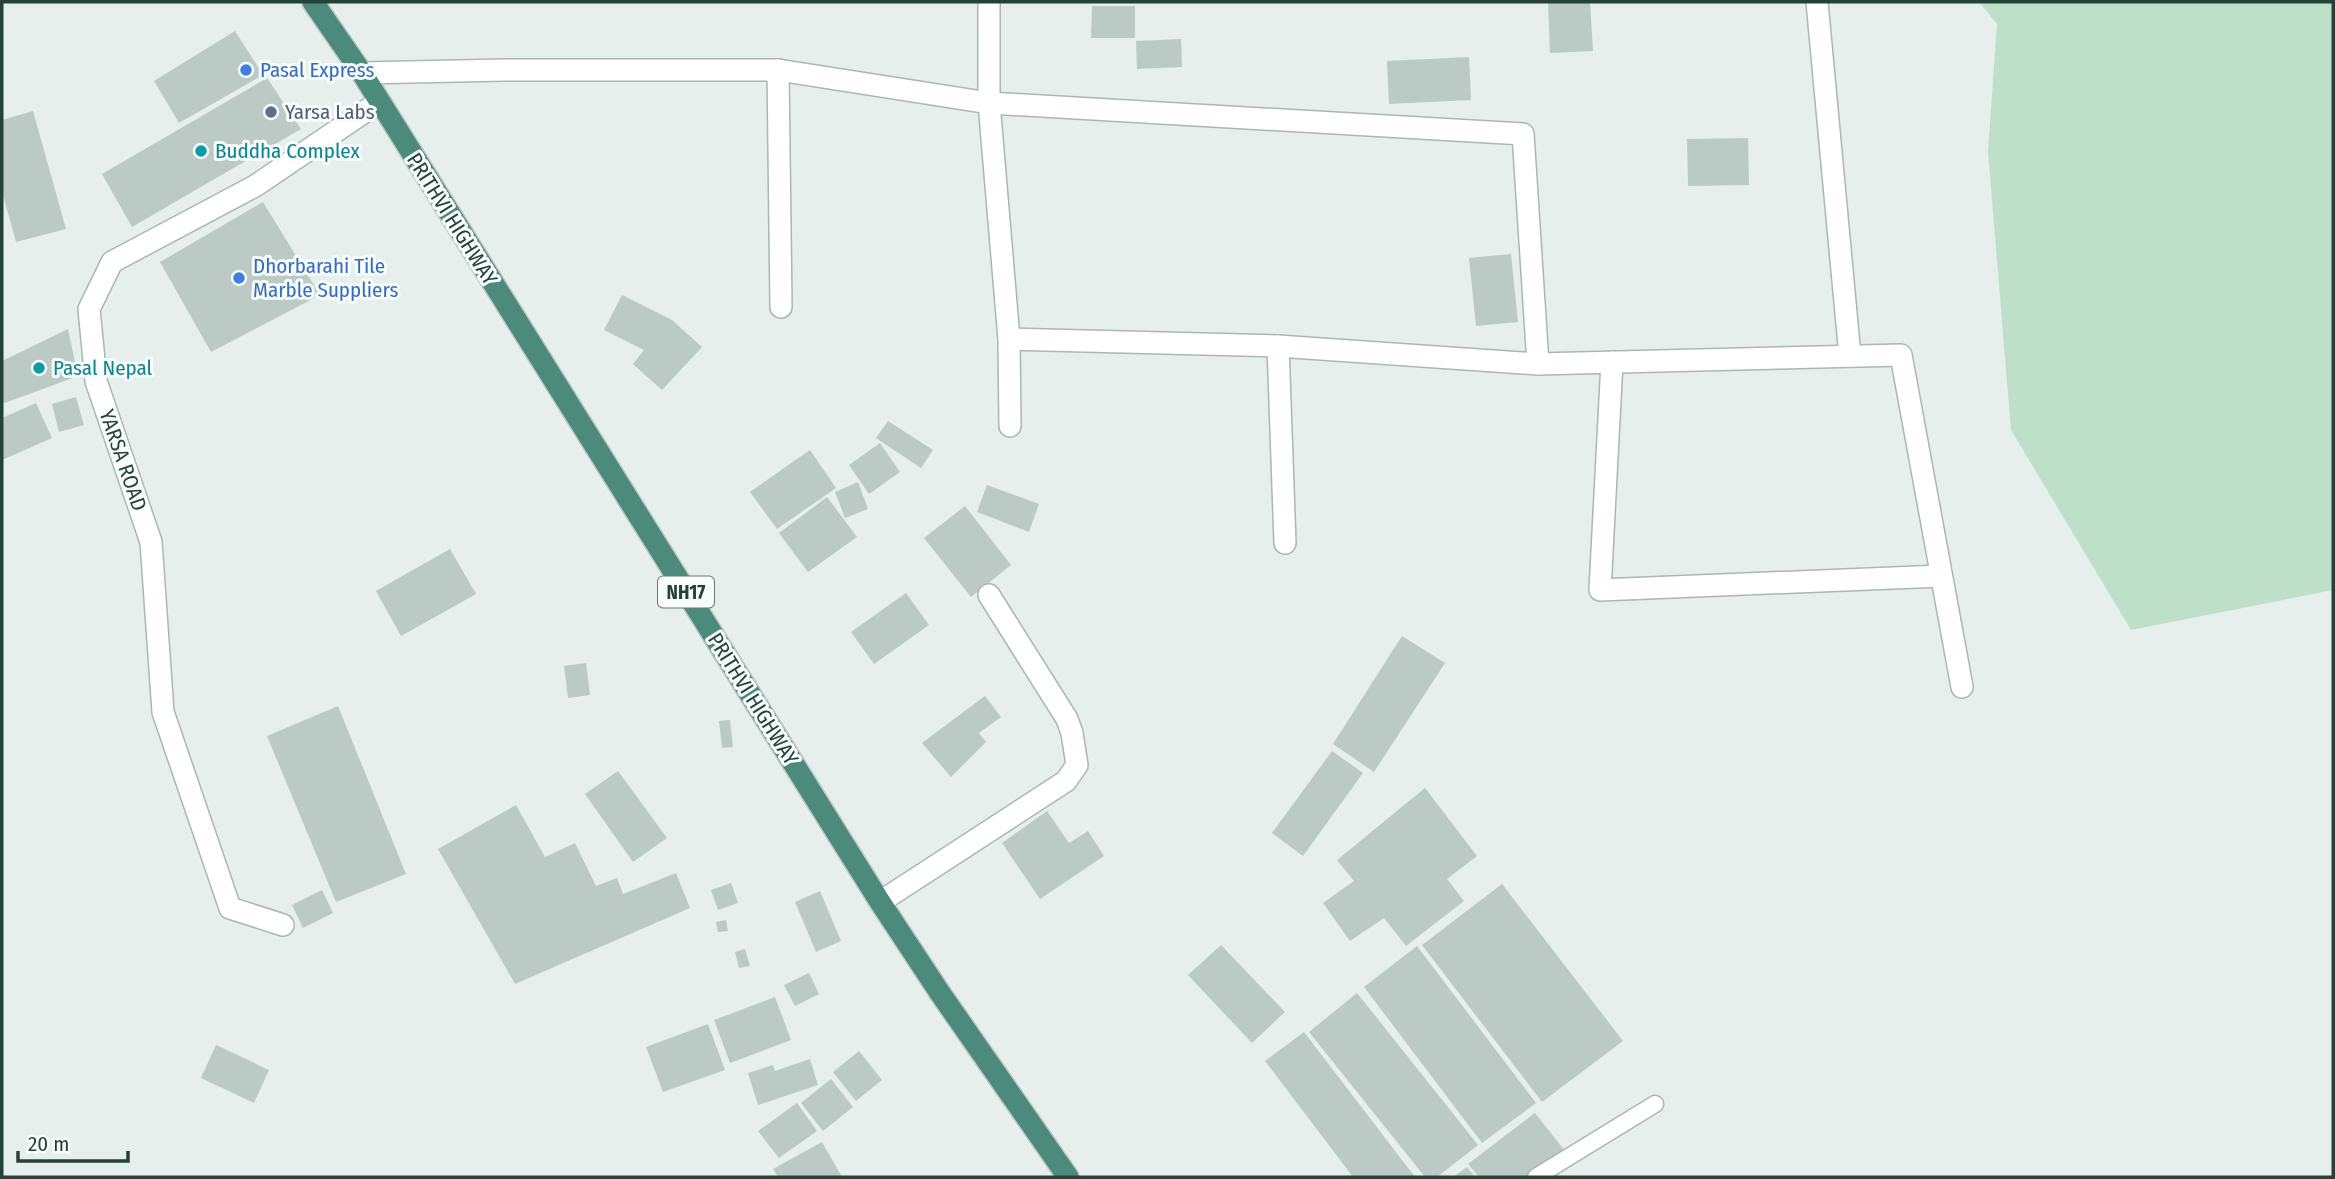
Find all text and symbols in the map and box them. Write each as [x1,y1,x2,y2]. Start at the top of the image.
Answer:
place label: Pasal Express [260,57,375,83]
marker: Pasal Express [238,62,254,78]
place label: Yarsa Labs [285,99,375,125]
marker: Yarsa Labs [263,104,279,120]
place label: Buddha Complex [215,138,361,164]
marker: Buddha Complex [193,143,209,159]
street label: PRITHVI HIGHWAY [401,148,503,290]
place label: Dhorbarahi Tile Marble Suppliers [253,253,398,303]
marker: Dhorbarahi Tile Marble Suppliers [231,270,247,286]
place label: Pasal Nepal [53,355,153,381]
marker: Pasal Nepal [31,360,47,376]
street label: YARSA ROAD [94,406,152,514]
road number: NH17 [658,576,714,608]
street label: PRITHVI HIGHWAY [702,628,804,770]
scale bar [18,1120,128,1164]
text: 20 m [28,1131,69,1157]

